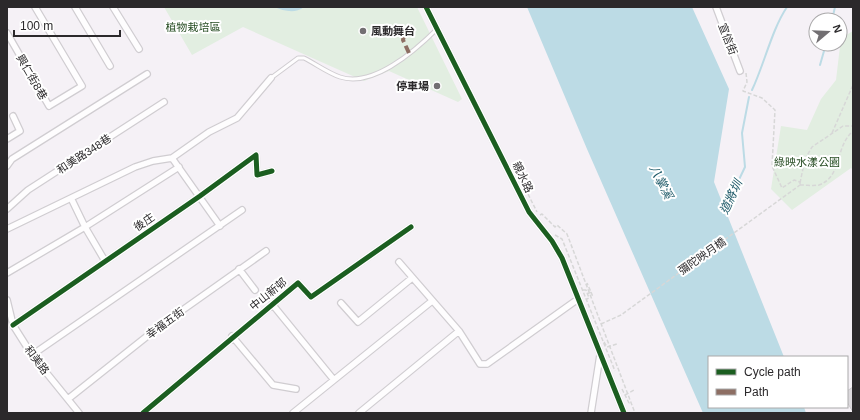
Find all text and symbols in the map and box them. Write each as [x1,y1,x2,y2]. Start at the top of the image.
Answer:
scale bar [14,12,120,38]
north arrow [808,12,848,52]
text: 100 m [20,19,53,33]
park label: 植物栽培區 [166,21,221,33]
street label: 宣信街 [716,21,740,57]
text: N [830,23,844,35]
place label: 風動舞台 [371,25,415,37]
marker: 風動舞台 [358,26,368,36]
street label: 興仁街8巷 [14,52,50,102]
place label: 停車場 [396,80,429,92]
marker: 停車場 [432,81,442,91]
street label: 和美路348巷 [55,132,113,176]
park label: 綠映水漾公園 [774,156,840,168]
street label: 親水路 [510,160,536,194]
water label: 八掌溪 [647,163,676,203]
water label: 道將圳 [717,176,746,216]
street label: 後庄 [132,211,156,233]
street label: 彌陀映月橋 [676,235,728,277]
street label: 中山新邨 [247,275,289,313]
street label: 幸福五街 [144,305,186,341]
street label: 和美路 [22,343,52,377]
legend [708,356,848,408]
text: Cycle path [744,365,801,379]
text: Path [744,385,769,399]

